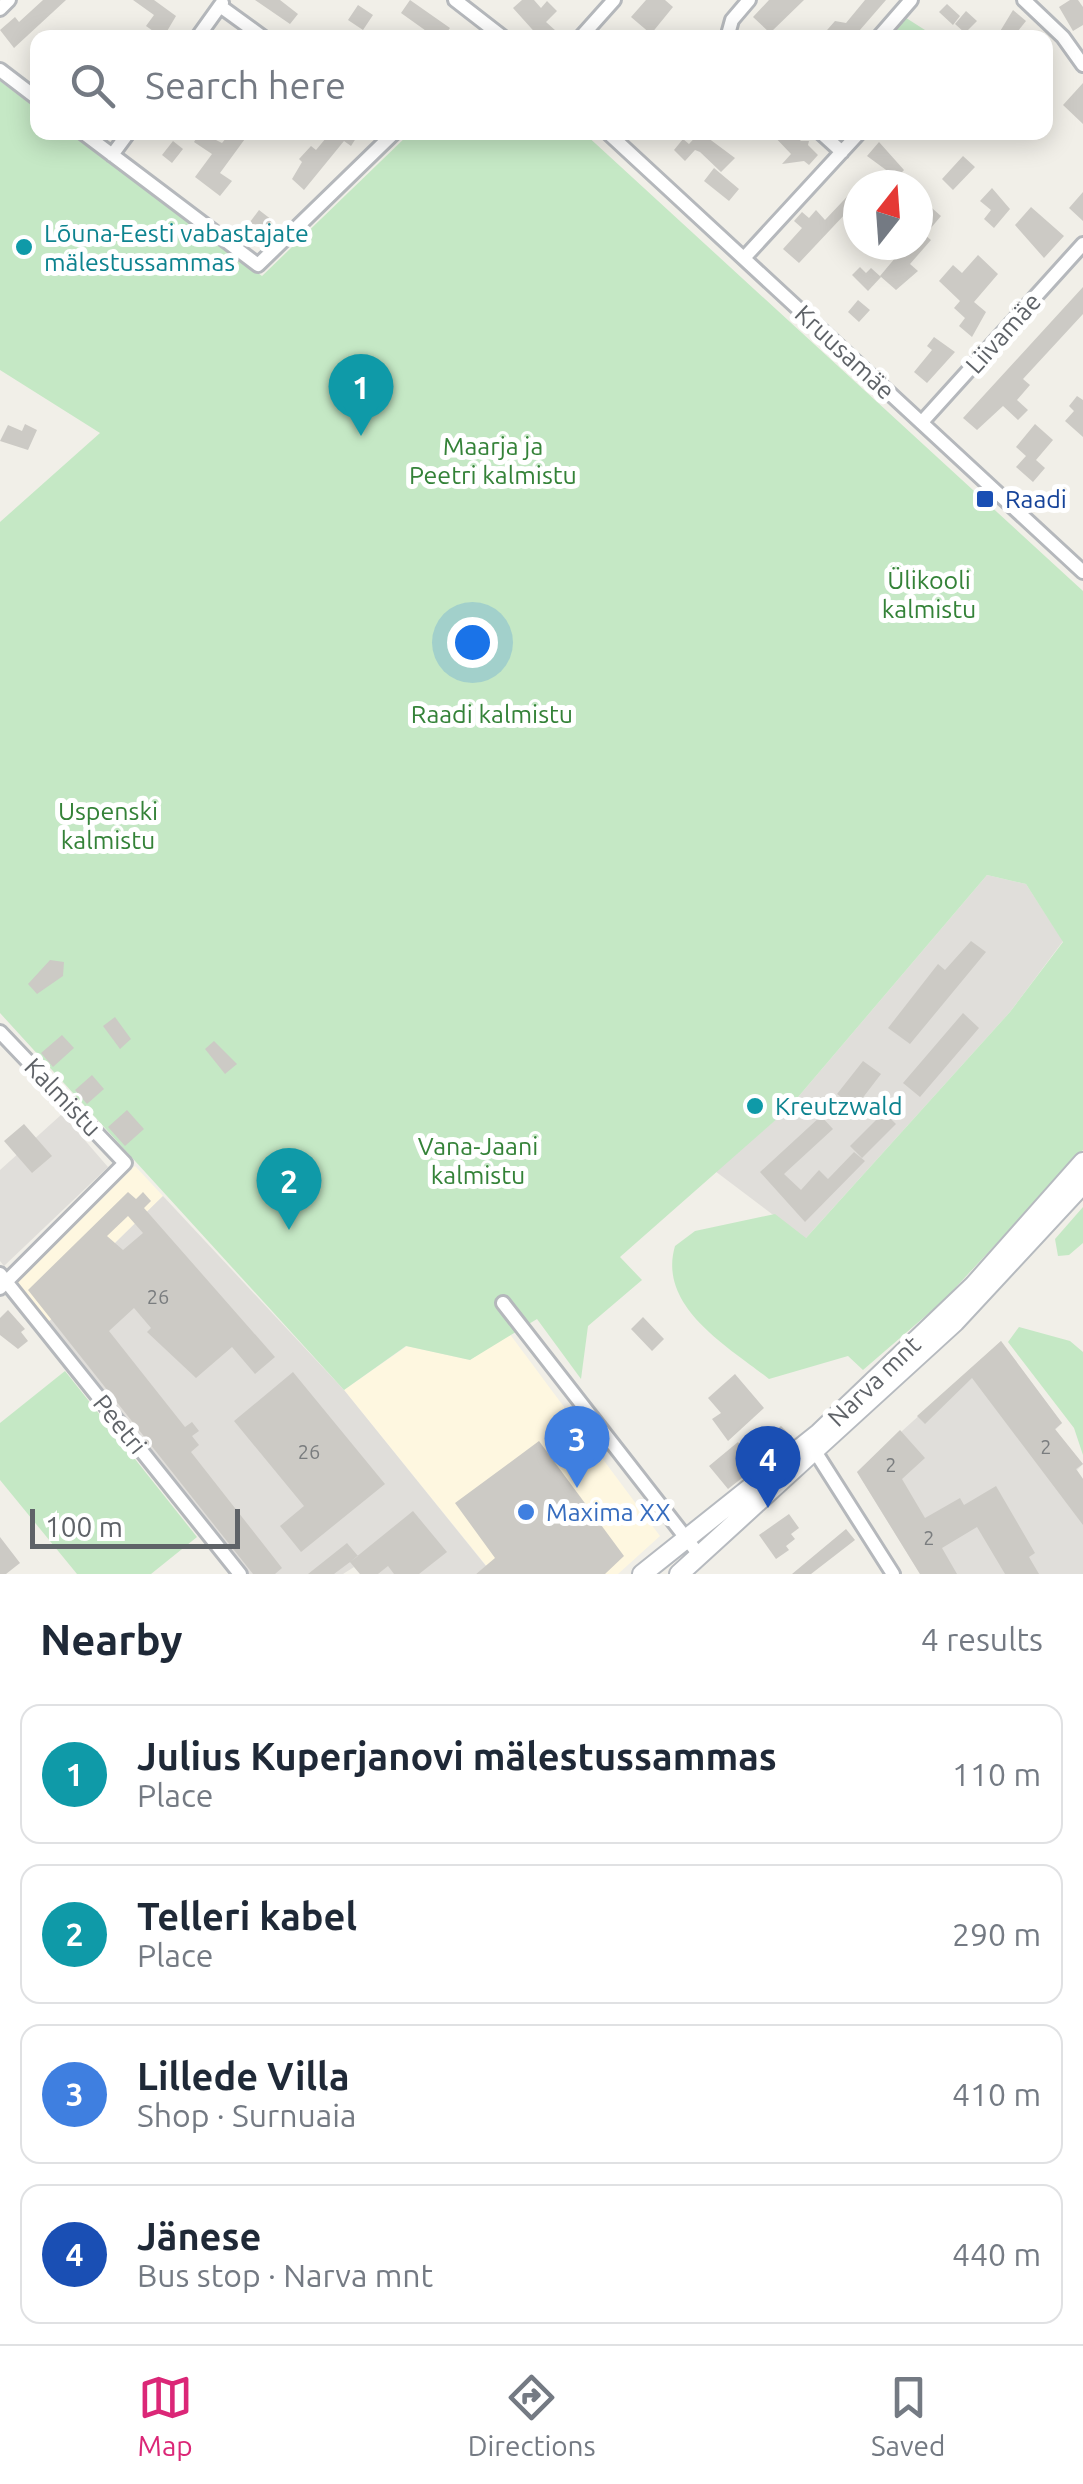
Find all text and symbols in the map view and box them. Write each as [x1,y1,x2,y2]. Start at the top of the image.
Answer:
search box [30,30,1053,140]
icon: search [65,58,120,113]
text: Search here [145,64,346,106]
north arrow [843,170,933,260]
place label: Lõuna-Eesti vabastajate mälestussammas [44,219,309,276]
marker: Lõuna-Eesti vabastajate mälestussammas [13,236,35,258]
street label: Liivamäe [960,287,1046,379]
street label: Kruusamäe [790,299,900,405]
pin: 1 [328,354,394,436]
park label: Maarja ja Peetri kalmistu [409,432,577,489]
place label: Raadi [1005,485,1067,513]
marker: Raadi [974,488,996,510]
park label: Ülikooli kalmistu [882,566,976,623]
your location [447,617,498,668]
park label: Raadi kalmistu [411,700,573,728]
park label: Uspenski kalmistu [58,797,158,854]
street label: Kalmistu [19,1052,107,1142]
place label: Kreutzwald [775,1092,903,1120]
marker: Kreutzwald [744,1095,766,1117]
park label: Vana-Jaani kalmistu [418,1132,538,1189]
pin: 2 [256,1148,322,1230]
house number: 26 [147,1285,169,1308]
street label: Narva mnt [822,1330,926,1432]
street label: Peetri [88,1389,152,1459]
pin: 3 [544,1406,610,1488]
pin: 4 [736,1426,800,1508]
house number: 2 [1040,1435,1052,1458]
house number: 26 [298,1440,320,1463]
house number: 2 [885,1453,897,1476]
place label: Maxima XX [546,1498,671,1526]
marker: Maxima XX [515,1501,537,1523]
scale bar [30,1504,240,1548]
text: 100 m [45,1511,123,1542]
house number: 2 [923,1526,935,1549]
text: Nearby [40,1616,183,1663]
text: 4 results [921,1621,1043,1657]
text: Julius Kuperjanovi mälestussammas [137,1735,777,1777]
text: 1 [65,1756,84,1792]
text: 110 m [952,1756,1041,1792]
text: Place [137,1777,213,1813]
text: Telleri kabel [137,1895,357,1937]
text: 2 [65,1916,84,1952]
text: 290 m [952,1916,1041,1952]
text: Place [137,1937,213,1973]
text: Lillede Villa [137,2055,350,2097]
text: 3 [65,2076,84,2112]
text: 410 m [952,2076,1041,2112]
text: Shop · Surnuaia [137,2097,356,2133]
text: Jänese [137,2215,261,2257]
text: 4 [65,2236,84,2272]
text: 440 m [952,2236,1041,2272]
text: Bus stop · Narva mnt [137,2257,433,2293]
tab: Map [138,2370,193,2461]
tab: Directions [468,2370,596,2461]
tab: Saved [871,2370,945,2461]

